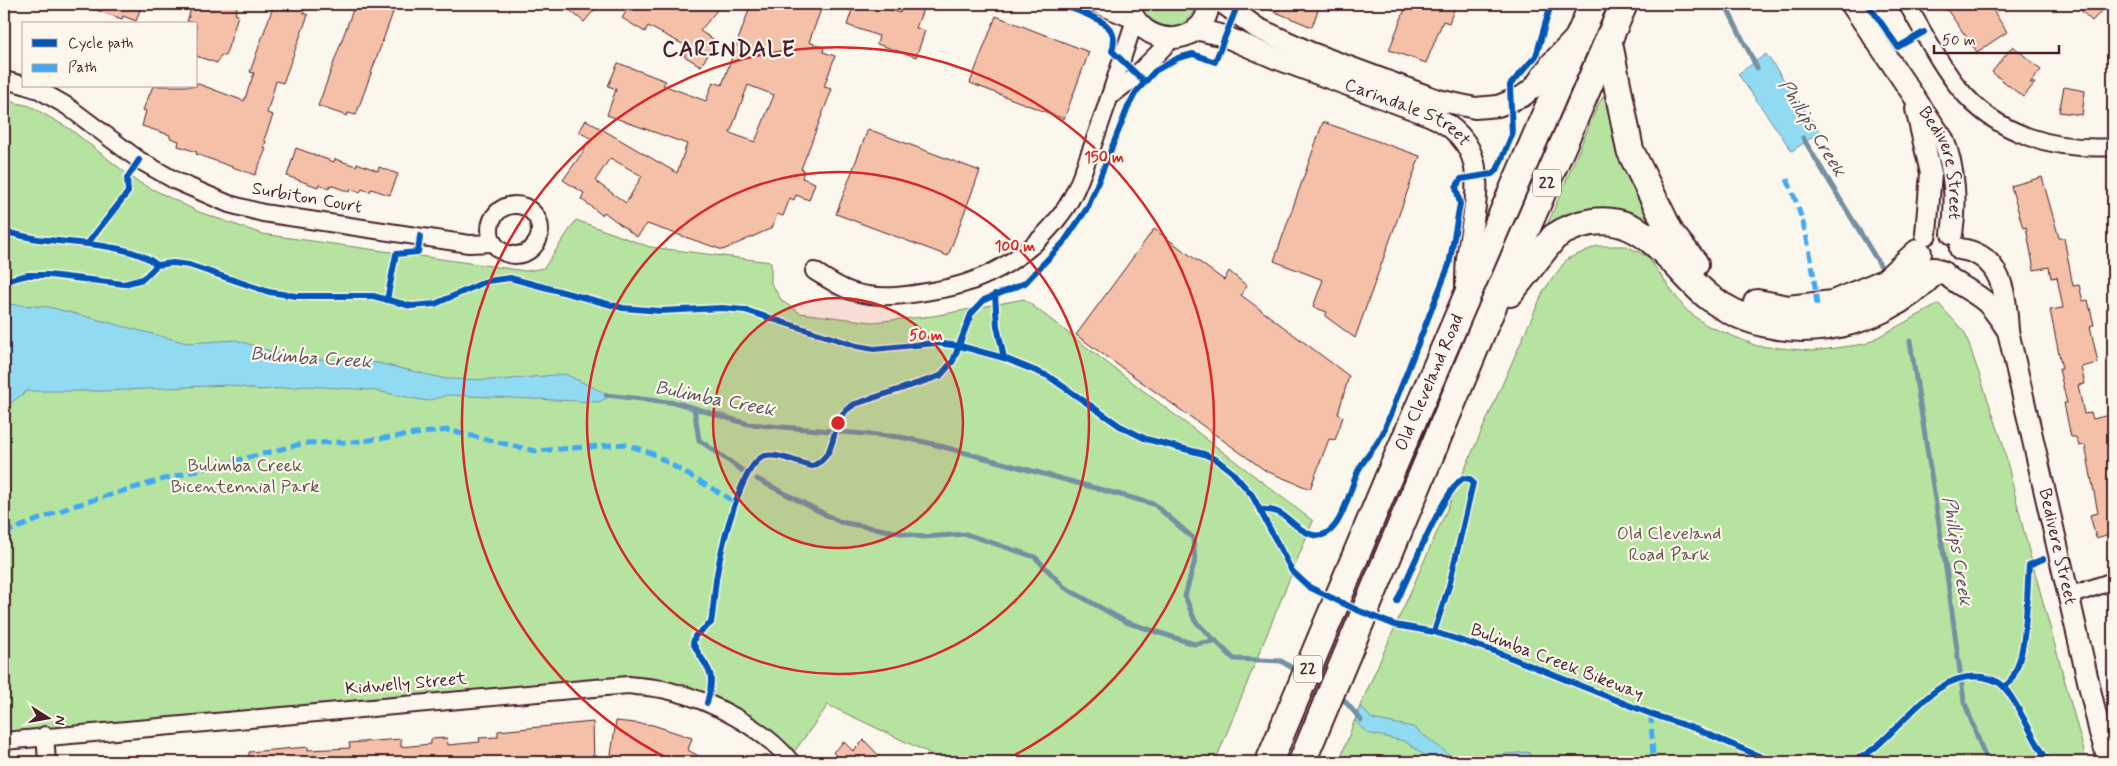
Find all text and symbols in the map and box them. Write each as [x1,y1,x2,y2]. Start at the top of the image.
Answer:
legend [22,22,198,88]
scale bar [1934,22,2060,54]
text: 50 m [1942,31,1976,51]
text: Cycle path [68,34,133,54]
district label: CARINDALE [662,36,796,64]
text: Path [68,58,97,78]
street label: Carindale Street [1341,73,1476,151]
water label: Phillips Creek [1772,75,1852,182]
street label: Bedivere Street [1912,102,1967,221]
text: 150 m [1084,148,1124,168]
road number: 22 [1533,170,1561,197]
street label: Surbiton Court [250,177,364,220]
text: 100 m [995,237,1035,257]
street label: Old Cleveland Road [1389,310,1470,455]
text: 50 m [909,326,943,346]
water label: Bulimba Creek [250,341,374,375]
water label: Bulimba Creek [653,375,778,423]
centre of rings [829,414,847,432]
park label: Bulimba Creek Bicentennial Park [171,454,319,499]
street label: Bedivere Street [2032,486,2082,607]
water label: Phillips Creek [1936,495,1978,609]
park label: Old Cleveland Road Park [1617,522,1721,567]
street label: Bulimba Creek Bikeway [1467,618,1647,706]
road number: 22 [1294,656,1322,682]
street label: Kidwelly Street [344,667,468,701]
north arrow [22,694,72,744]
text: N [50,714,70,727]

